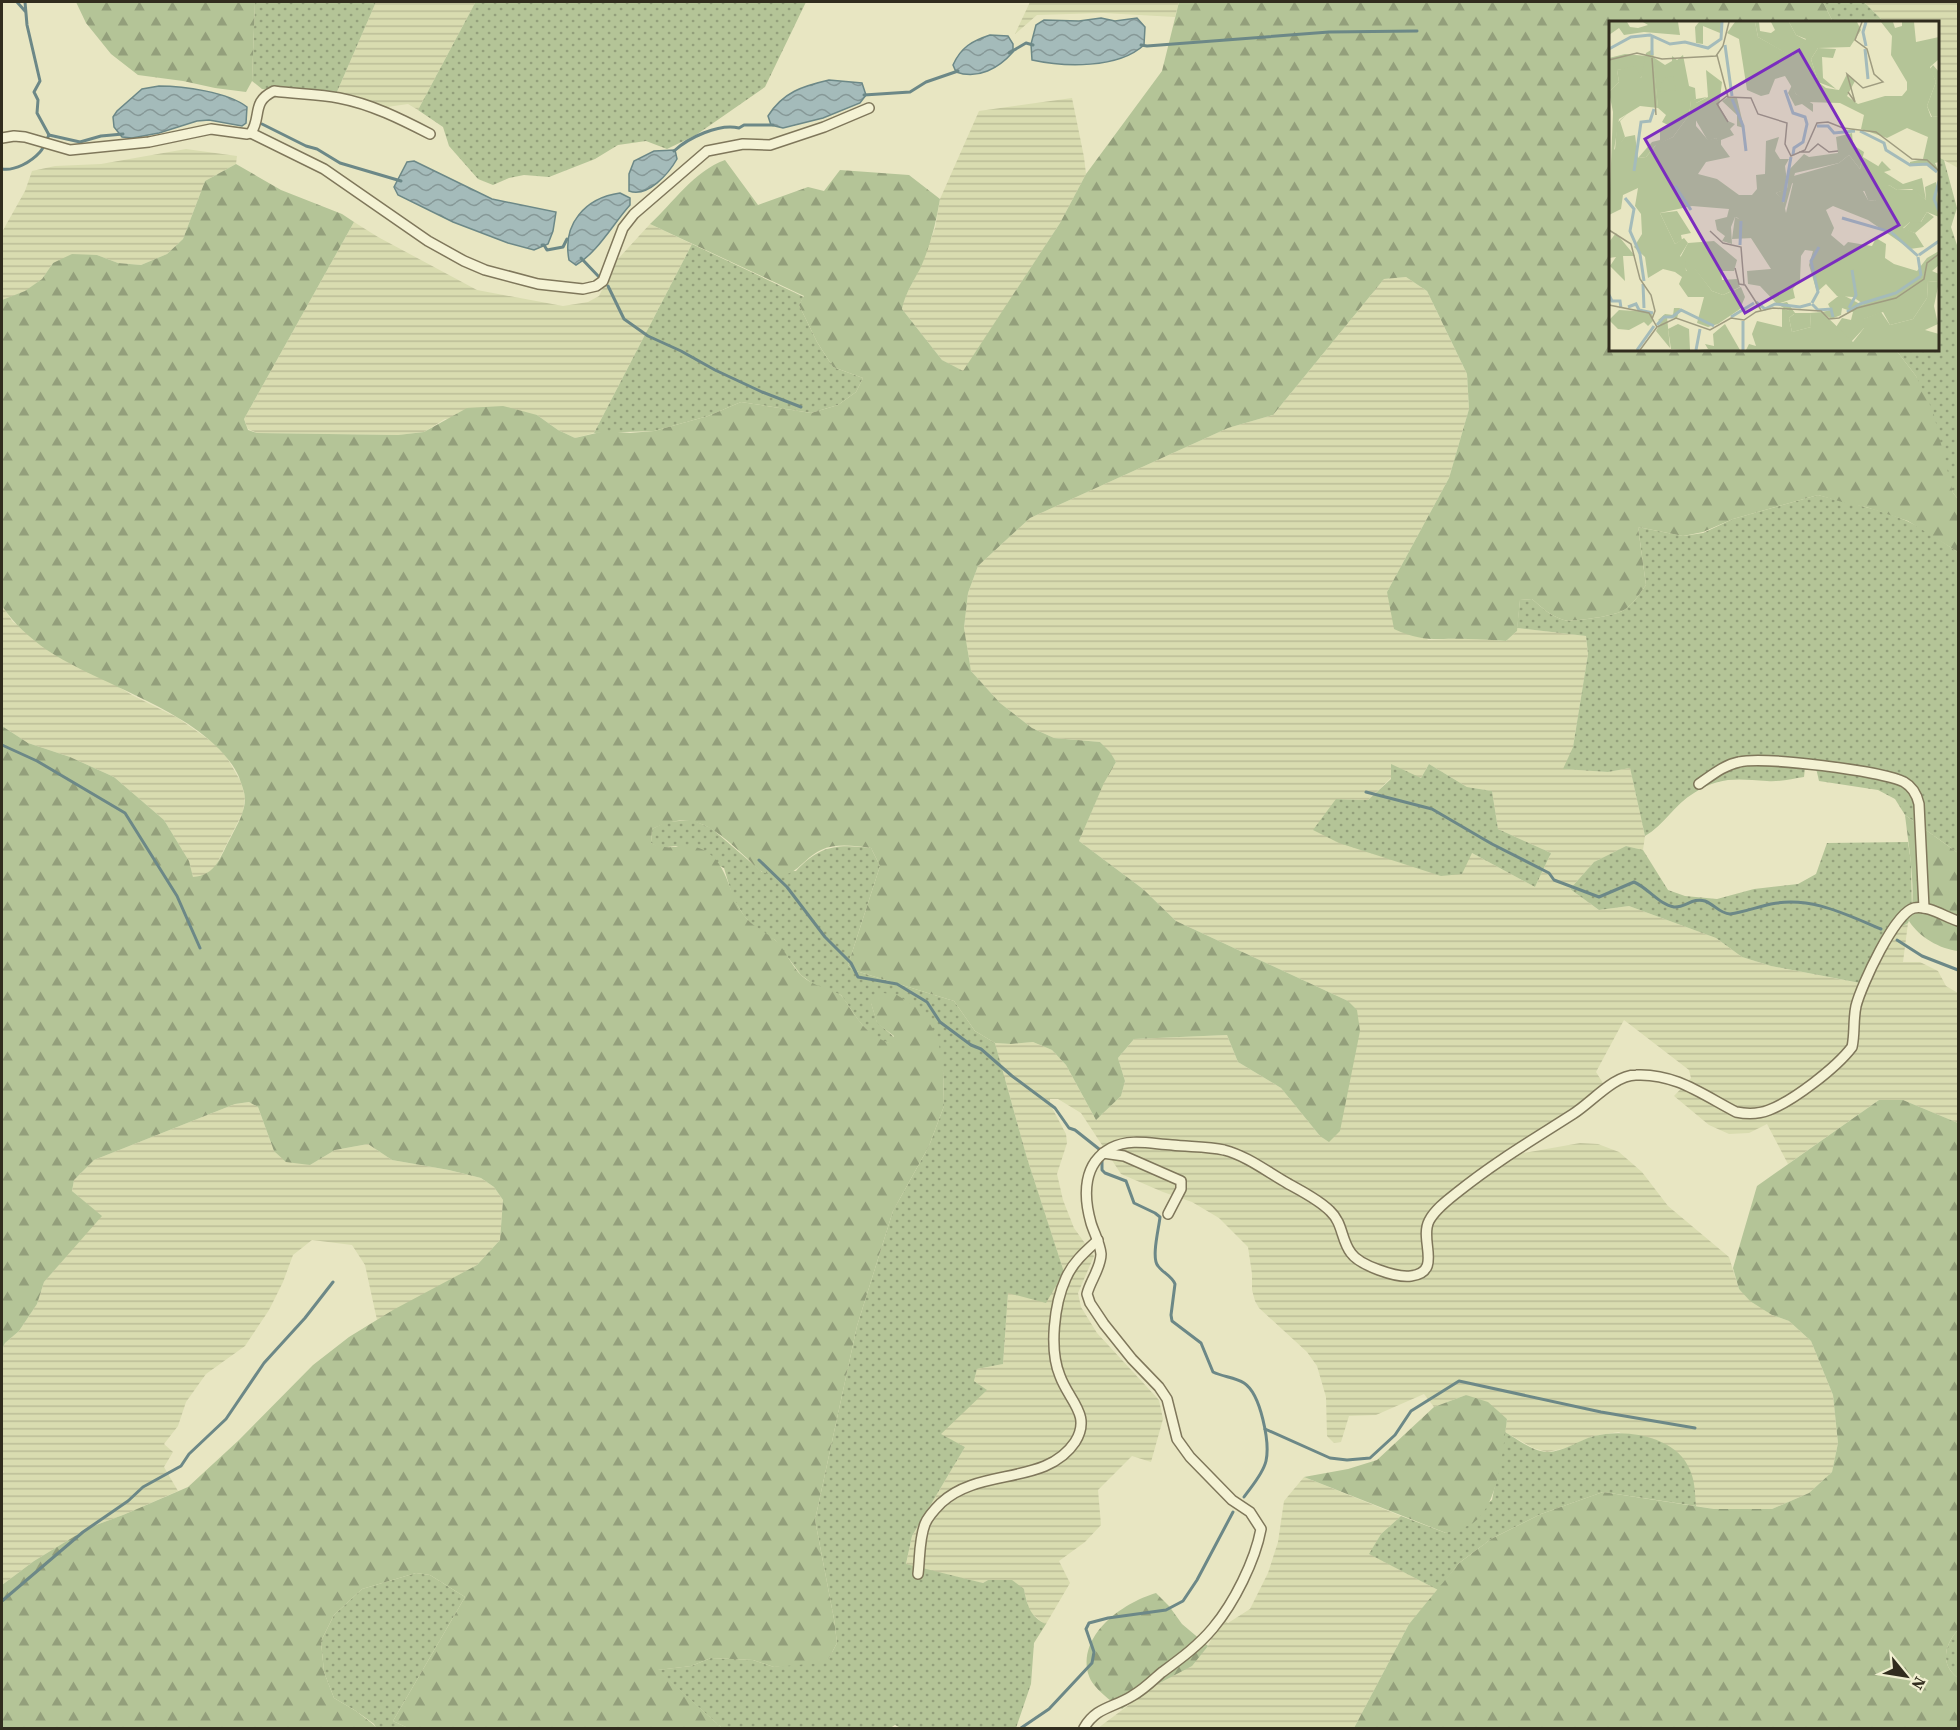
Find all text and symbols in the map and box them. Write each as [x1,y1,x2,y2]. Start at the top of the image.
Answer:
inset map [1609,21,1939,351]
north arrow [1876,1646,1936,1706]
text: N [1906,1673,1931,1694]

